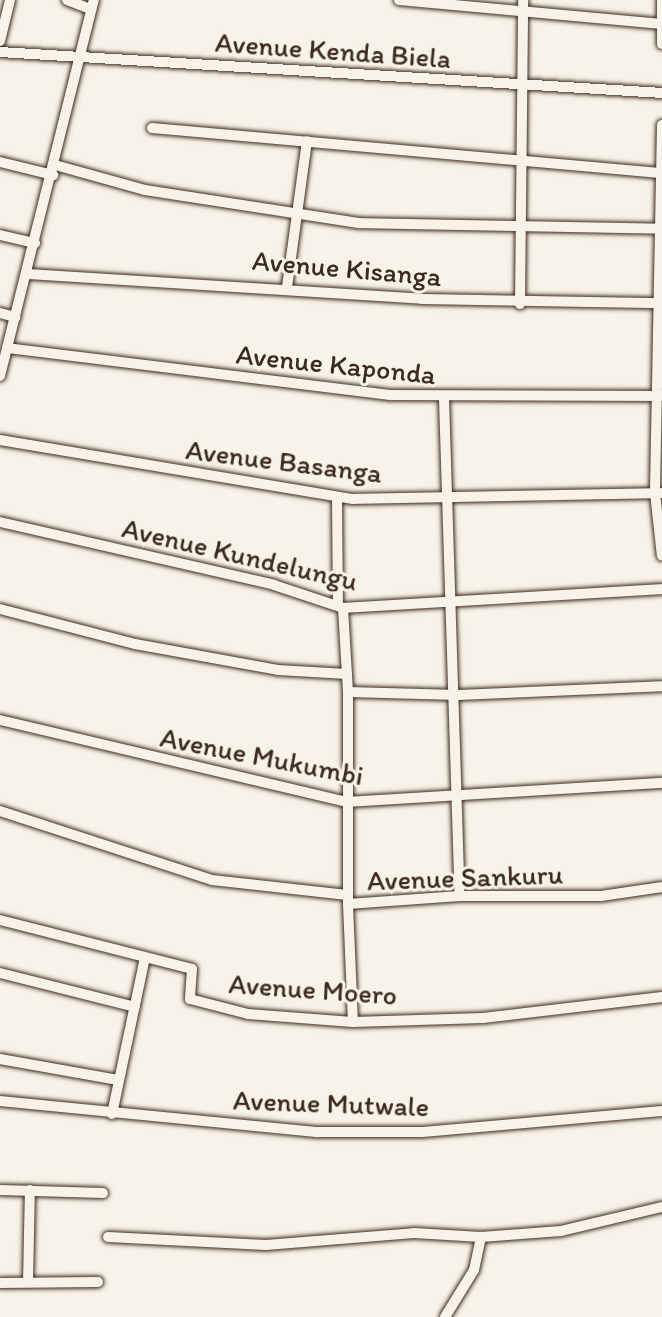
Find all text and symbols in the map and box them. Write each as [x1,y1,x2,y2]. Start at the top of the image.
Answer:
street label: Avenue Kenda Biela [214,25,452,75]
street label: Avenue Kisanga [251,243,443,293]
street label: Avenue Kaponda [235,337,437,391]
street label: Avenue Basanga [184,432,384,490]
street label: Avenue Kundelungu [119,511,361,597]
street label: Avenue Mukumbi [158,720,366,792]
street label: Avenue Sankuru [366,857,564,897]
street label: Avenue Moero [228,966,398,1012]
street label: Avenue Mutwale [232,1083,430,1123]

